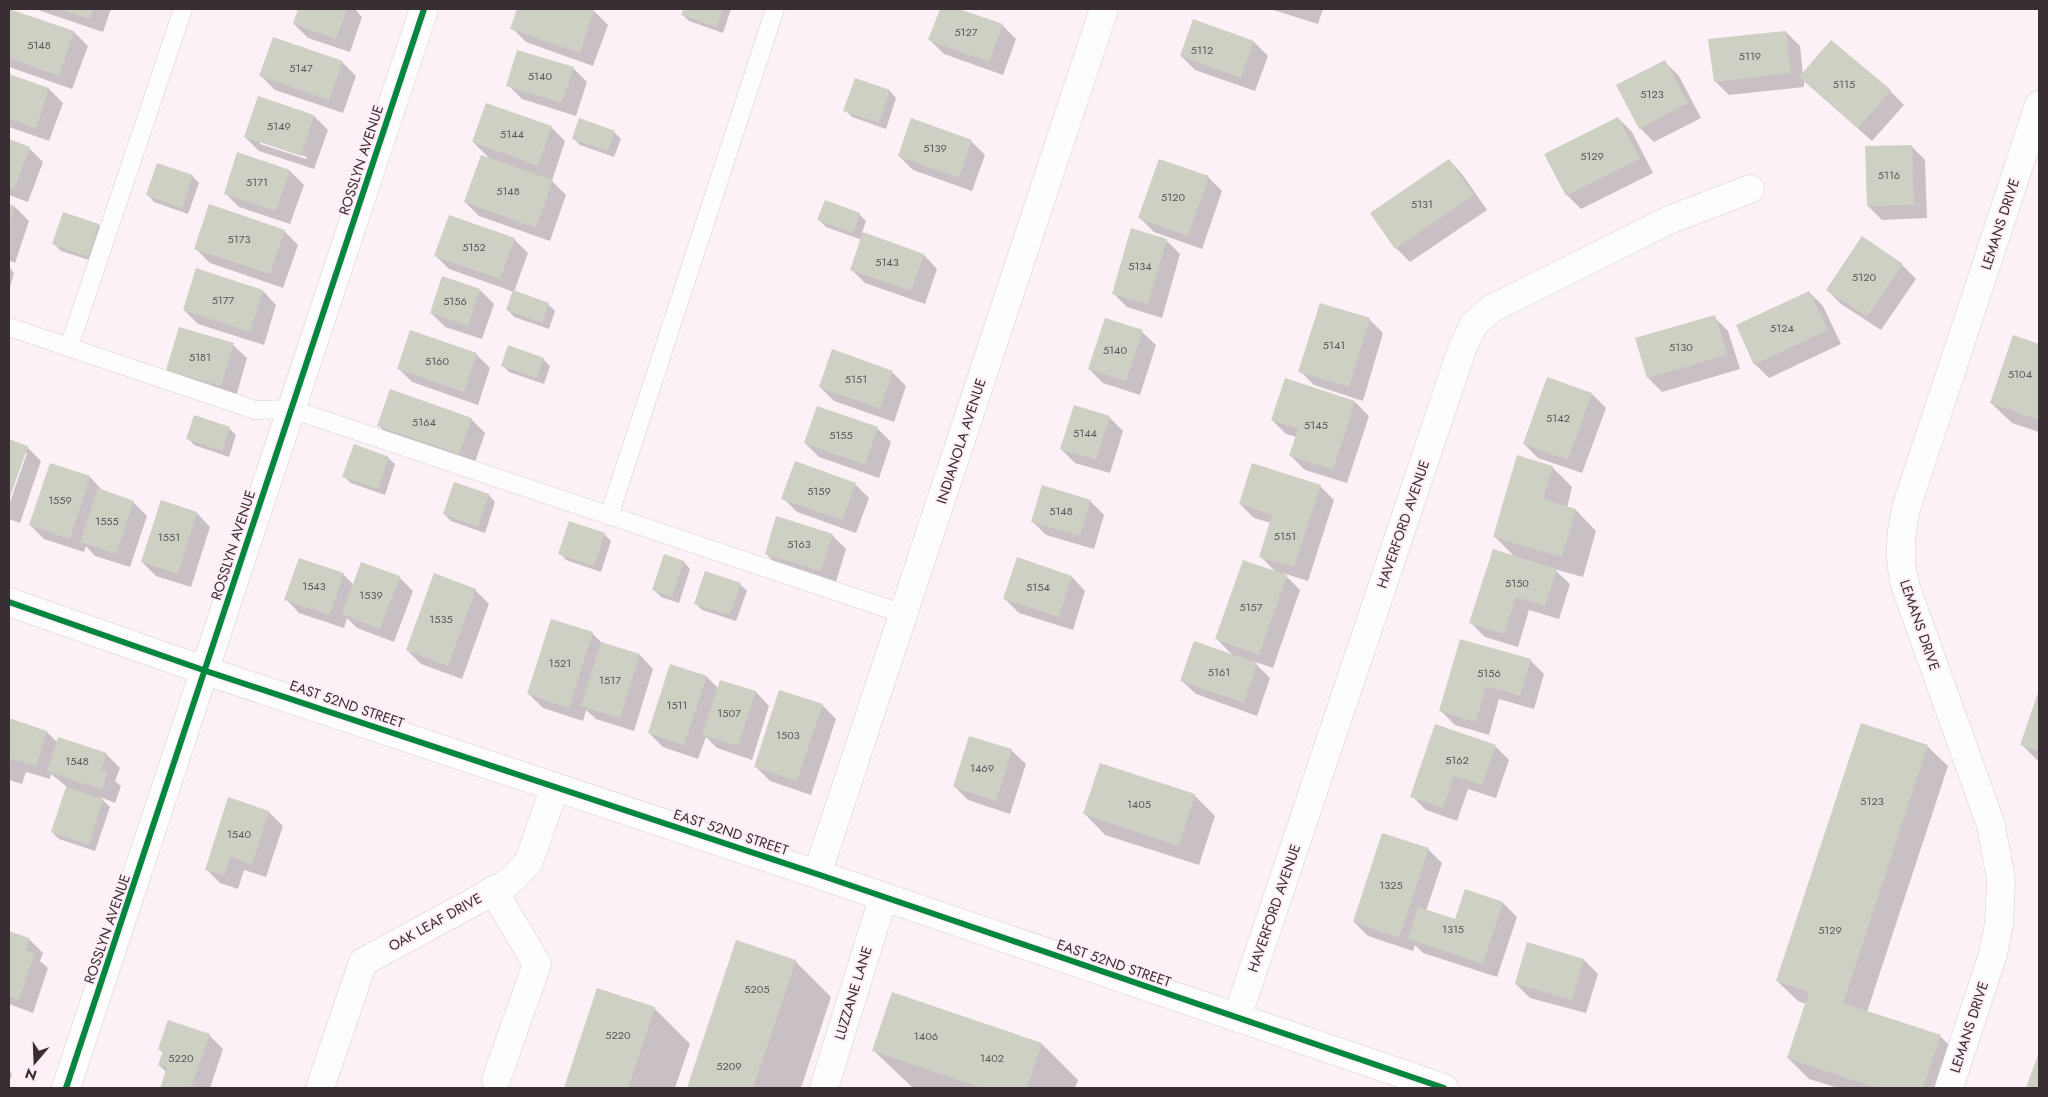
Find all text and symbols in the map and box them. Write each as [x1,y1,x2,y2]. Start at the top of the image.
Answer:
house number: 5127 [954,24,978,40]
house number: 5148 [27,37,51,53]
house number: 5112 [1191,42,1213,58]
house number: 5119 [1739,48,1761,64]
house number: 5147 [289,60,313,76]
house number: 5140 [528,68,552,84]
house number: 5115 [1833,76,1855,92]
house number: 5123 [1640,86,1664,102]
street label: ROSSLYN AVENUE [334,102,388,218]
house number: 5149 [267,118,291,134]
house number: 5144 [500,126,525,142]
house number: 5139 [923,140,947,156]
house number: 5129 [1580,148,1604,164]
house number: 5116 [1878,167,1900,183]
house number: 5171 [246,174,268,190]
street label: LEMANS DRIVE [1976,176,2024,272]
house number: 5148 [496,183,520,199]
house number: 5120 [1161,189,1185,205]
house number: 5131 [1411,196,1433,212]
house number: 5173 [228,231,250,247]
house number: 5152 [462,239,486,255]
house number: 5143 [875,254,899,270]
house number: 5134 [1128,258,1152,274]
house number: 5120 [1852,269,1876,285]
house number: 5177 [212,292,235,308]
house number: 5156 [443,293,467,309]
house number: 5124 [1770,320,1794,336]
house number: 5141 [1323,337,1345,353]
house number: 5130 [1669,339,1693,355]
house number: 5140 [1103,342,1127,358]
house number: 5181 [189,349,211,365]
house number: 5160 [425,353,449,369]
house number: 5104 [2008,366,2033,382]
house number: 5151 [845,371,867,387]
street label: INDIANOLA AVENUE [931,376,991,506]
house number: 5142 [1546,410,1570,426]
house number: 5164 [412,414,437,430]
house number: 5145 [1304,417,1328,433]
house number: 5144 [1073,425,1098,441]
house number: 5155 [829,427,853,443]
street label: HAVERFORD AVENUE [1372,457,1434,591]
house number: 5159 [807,483,831,499]
street label: ROSSLYN AVENUE [206,487,260,603]
house number: 1559 [48,492,72,508]
house number: 5148 [1049,503,1073,519]
house number: 1555 [95,513,119,529]
house number: 5151 [1274,528,1296,544]
house number: 1551 [158,529,180,545]
house number: 5163 [787,536,811,552]
house number: 5150 [1505,575,1529,591]
street label: LEMANS DRIVE [1895,577,1945,673]
house number: 1543 [302,578,326,594]
house number: 5154 [1026,579,1050,595]
house number: 1539 [359,587,383,603]
house number: 5157 [1239,599,1263,615]
house number: 1535 [429,611,453,627]
house number: 1521 [549,655,571,671]
house number: 5161 [1208,664,1230,680]
house number: 5156 [1477,665,1501,681]
house number: 1517 [599,672,621,688]
street label: EAST 52ND STREET [287,675,407,733]
house number: 1511 [666,697,688,713]
house number: 1507 [717,705,741,721]
house number: 1503 [776,727,800,743]
house number: 5162 [1445,752,1469,768]
house number: 1548 [65,753,89,769]
house number: 1469 [970,760,994,776]
house number: 5123 [1860,793,1884,809]
house number: 1405 [1127,796,1151,812]
street label: EAST 52ND STREET [671,804,791,860]
house number: 1540 [227,826,251,842]
street label: HAVERFORD AVENUE [1243,841,1305,975]
street label: ROSSLYN AVENUE [79,872,135,986]
house number: 1325 [1379,877,1403,893]
street label: OAK LEAF DRIVE [385,888,485,956]
house number: 1315 [1442,921,1464,937]
house number: 5129 [1818,922,1842,938]
street label: EAST 52ND STREET [1054,934,1174,992]
street label: LUZZANE LANE [829,944,877,1042]
street label: LEMANS DRIVE [1945,979,1993,1075]
house number: 5205 [744,981,770,997]
house number: 5220 [605,1027,631,1043]
house number: 1406 [914,1028,938,1044]
north arrow [10,1037,60,1087]
house number: 5220 [168,1050,194,1066]
house number: 1402 [980,1050,1004,1066]
house number: 5209 [716,1058,742,1074]
text: N [22,1063,39,1086]

